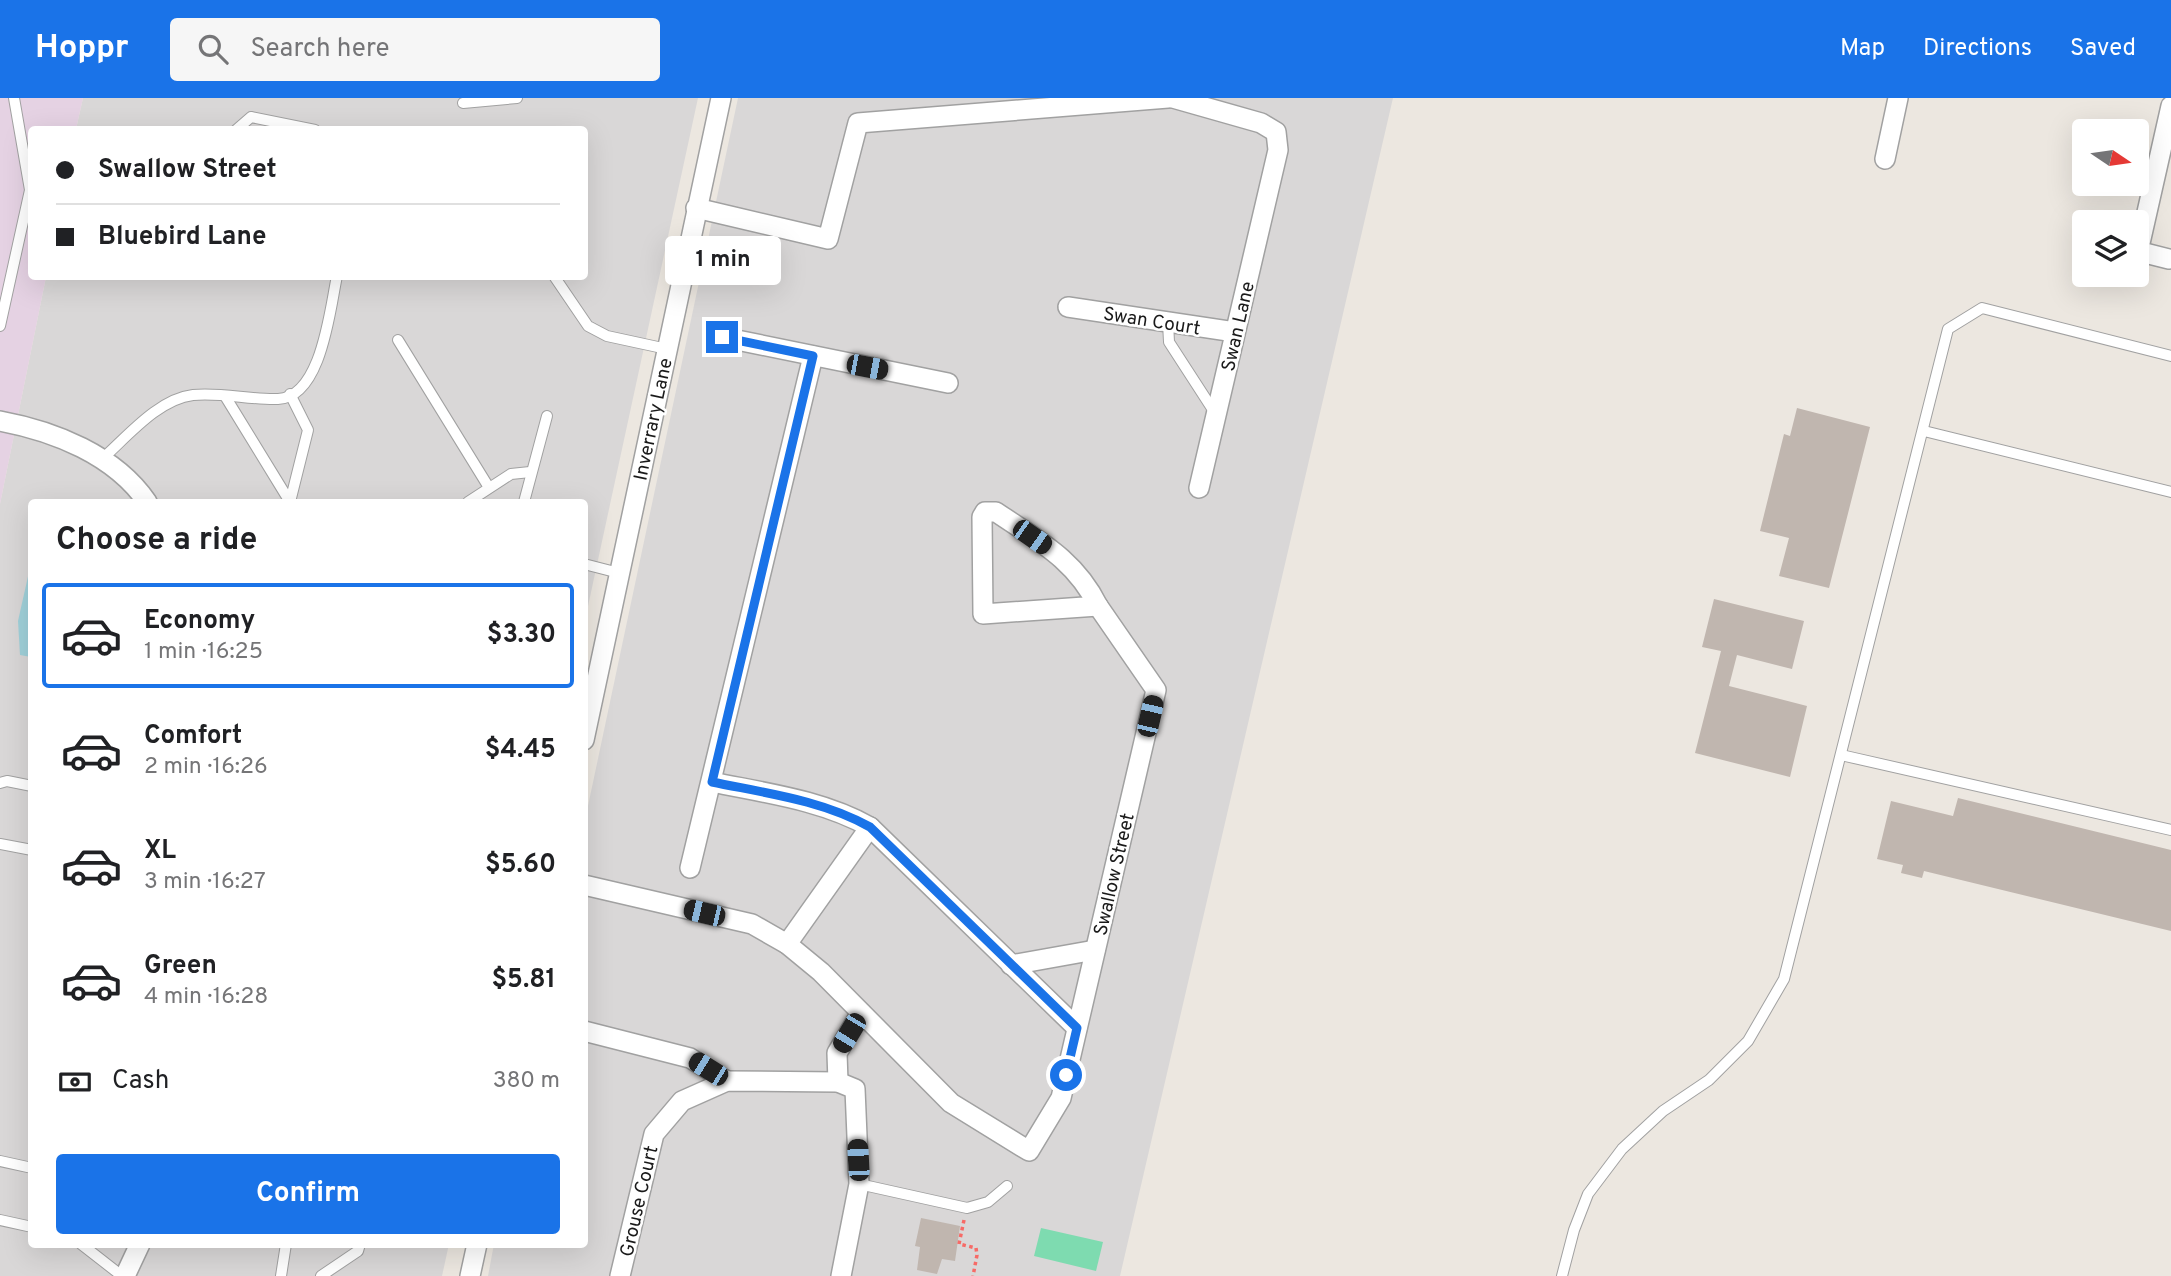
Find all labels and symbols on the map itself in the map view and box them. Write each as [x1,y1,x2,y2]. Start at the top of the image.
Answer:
north arrow [2072,119,2149,196]
callout: 1 min [664,236,780,285]
street label: Swan Lane [1217,279,1261,374]
street label: Swan Court [1101,302,1202,342]
route end [706,321,738,353]
car [845,353,890,381]
street label: Inverrary Lane [629,356,679,483]
car [1009,516,1056,558]
car [1136,693,1165,739]
street label: Swallow Street [1089,811,1141,938]
car [682,898,727,928]
car [830,1010,869,1056]
car [685,1049,732,1089]
route start [1050,1059,1082,1091]
car [847,1138,870,1182]
street label: Grouse Court [616,1144,664,1259]

